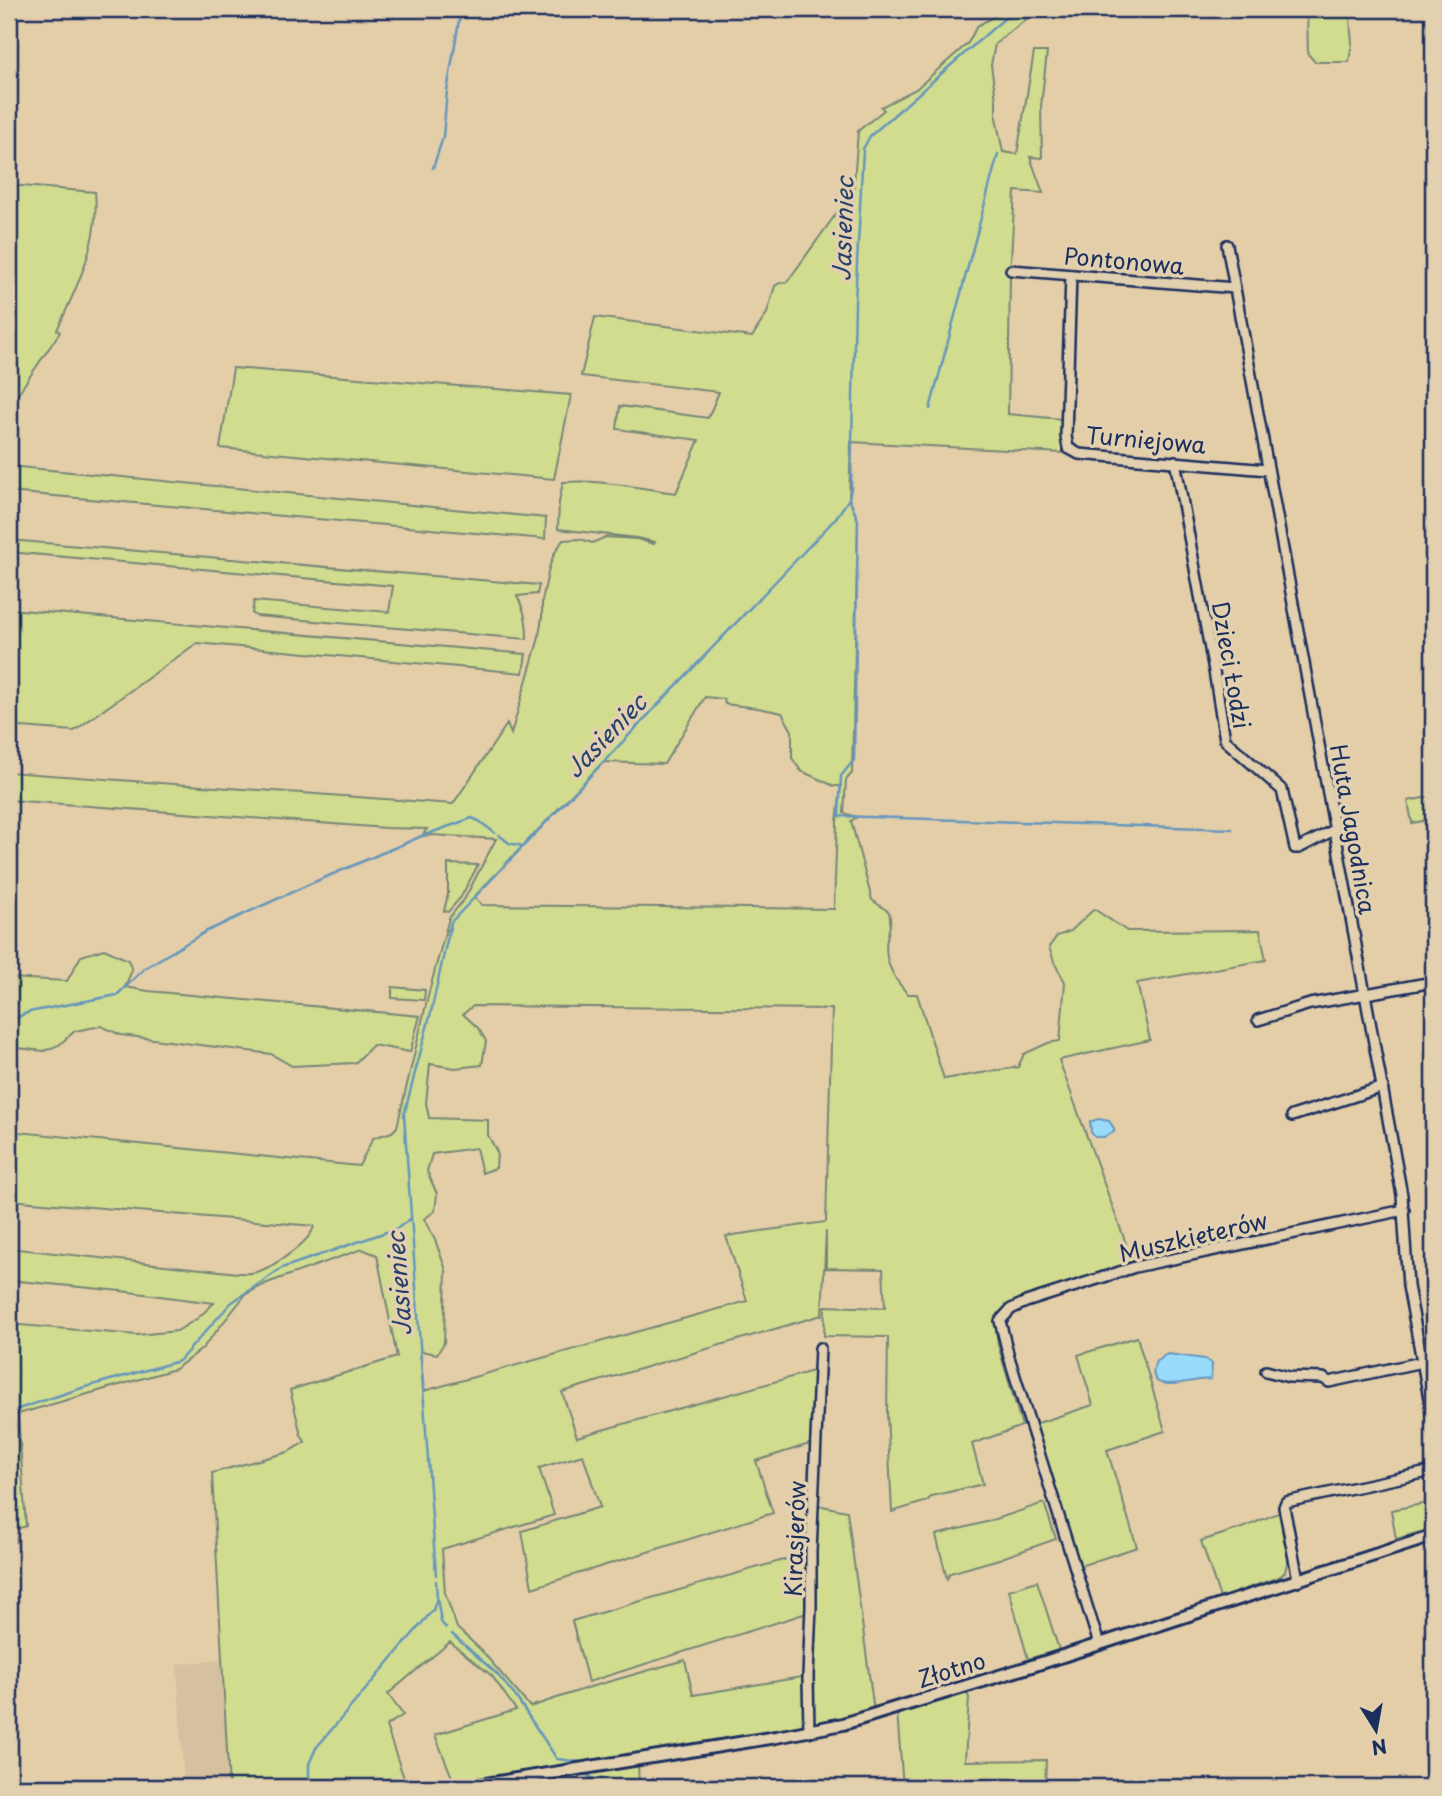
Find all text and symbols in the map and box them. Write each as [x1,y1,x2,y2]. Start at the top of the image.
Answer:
water label: Jasieniec [822,174,862,282]
street label: Pontonowa [1063,237,1186,283]
street label: Turniejowa [1085,416,1208,462]
street label: Dzieci Łodzi [1204,598,1260,732]
water label: Jasieniec [556,683,656,785]
street label: Huta Jagodnica [1322,741,1386,917]
street label: Muszkieterów [1115,1202,1271,1270]
water label: Jasieniec [376,1228,420,1337]
street label: Kirasjerów [774,1480,814,1598]
street label: Złotno [912,1642,990,1696]
north arrow [1340,1694,1410,1764]
text: N [1369,1732,1389,1763]

